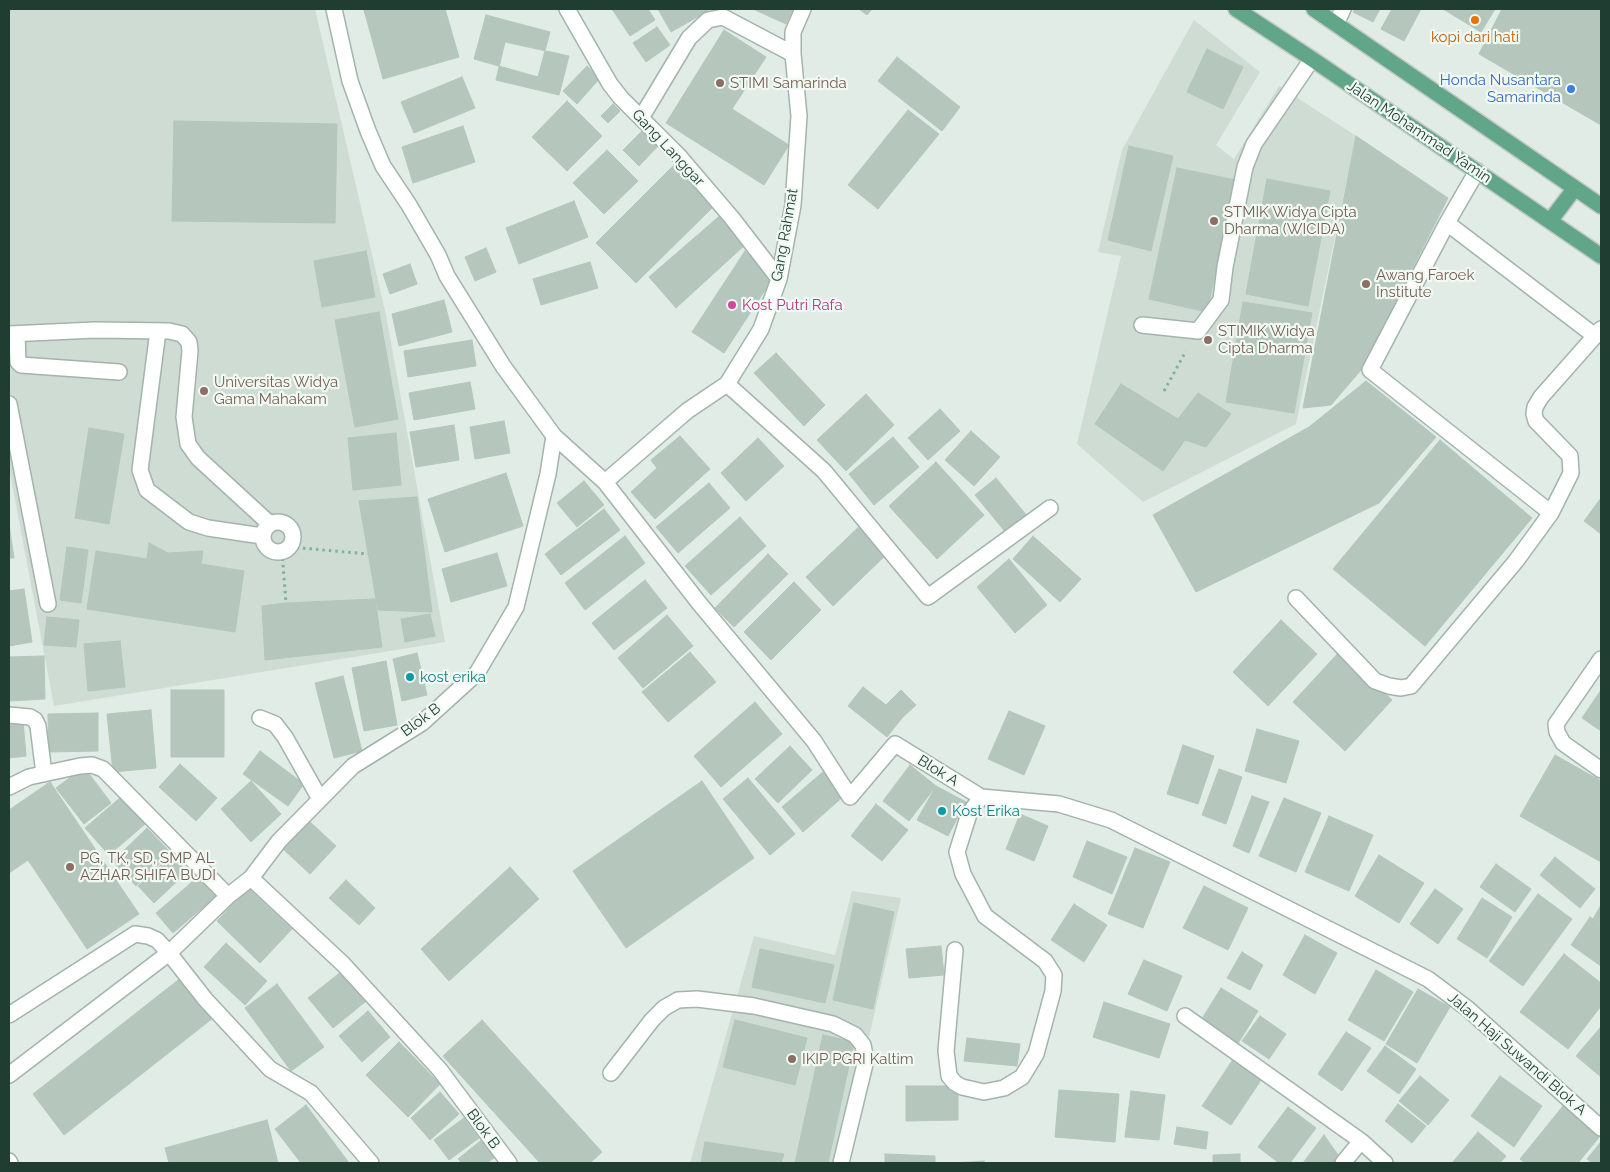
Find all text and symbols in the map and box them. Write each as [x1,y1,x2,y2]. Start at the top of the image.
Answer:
marker: kopi dari hati [1469,14,1481,26]
place label: kopi dari hati [1431,28,1519,46]
place label: Honda Nusantara Samarinda [1440,71,1561,106]
place label: STIMI Samarinda [730,74,847,92]
marker: STIMI Samarinda [714,77,726,89]
street label: Jalan Mohammad Yamin [1343,77,1495,187]
marker: Honda Nusantara Samarinda [1565,83,1577,95]
street label: Gang Langgar [628,106,708,190]
street label: Gang Rahmat [768,187,802,283]
place label: STMIK Widya Cipta Dharma (WICIDA) [1224,203,1357,238]
marker: STMIK Widya Cipta Dharma (WICIDA) [1208,215,1220,227]
place label: Awang Faroek Institute [1376,266,1474,301]
marker: Awang Faroek Institute [1360,278,1372,290]
place label: Kost Putri Rafa [742,296,843,314]
marker: Kost Putri Rafa [726,299,738,311]
place label: STIMIK Widya Cipta Dharma [1218,322,1315,357]
marker: STIMIK Widya Cipta Dharma [1202,334,1214,346]
place label: Universitas Widya Gama Mahakam [214,373,338,408]
marker: Universitas Widya Gama Mahakam [198,385,210,397]
place label: kost erika [420,668,486,686]
marker: kost erika [404,671,416,683]
street label: Blok B [398,699,444,741]
street label: Blok A [914,751,962,791]
place label: Kost Erika [952,802,1020,820]
marker: Kost Erika [936,805,948,817]
place label: PG, TK, SD, SMP AL AZHAR SHIFA BUDI [80,849,216,884]
marker: PG, TK, SD, SMP AL AZHAR SHIFA BUDI [64,861,76,873]
street label: Jalan Haji Suwandi Blok A [1444,989,1590,1119]
place label: IKIP PGRI Kaltim [802,1050,914,1068]
marker: IKIP PGRI Kaltim [786,1053,798,1065]
street label: Blok B [463,1106,503,1152]

